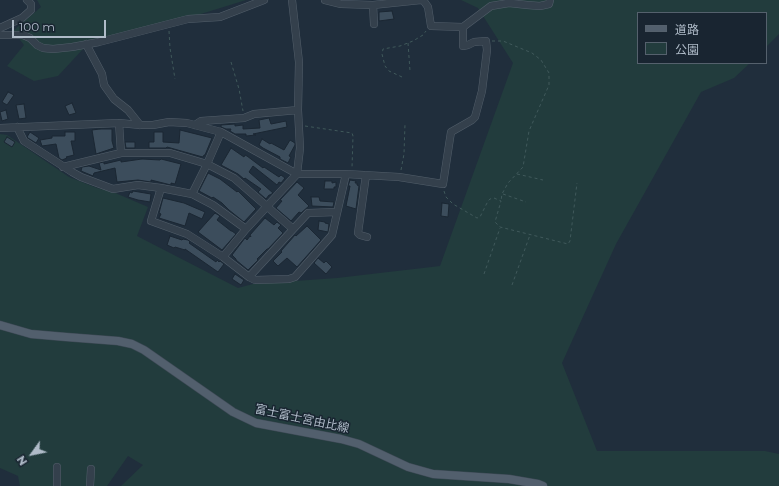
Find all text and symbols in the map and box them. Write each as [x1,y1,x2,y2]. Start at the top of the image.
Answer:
scale bar [14,12,108,38]
legend [637,12,767,64]
text: 100 m [19,19,55,34]
text: 道路 [675,22,699,37]
text: 公園 [675,42,699,57]
street label: 富士富士宮由比線 [254,402,350,436]
north arrow [12,434,52,474]
text: N [14,453,30,468]

